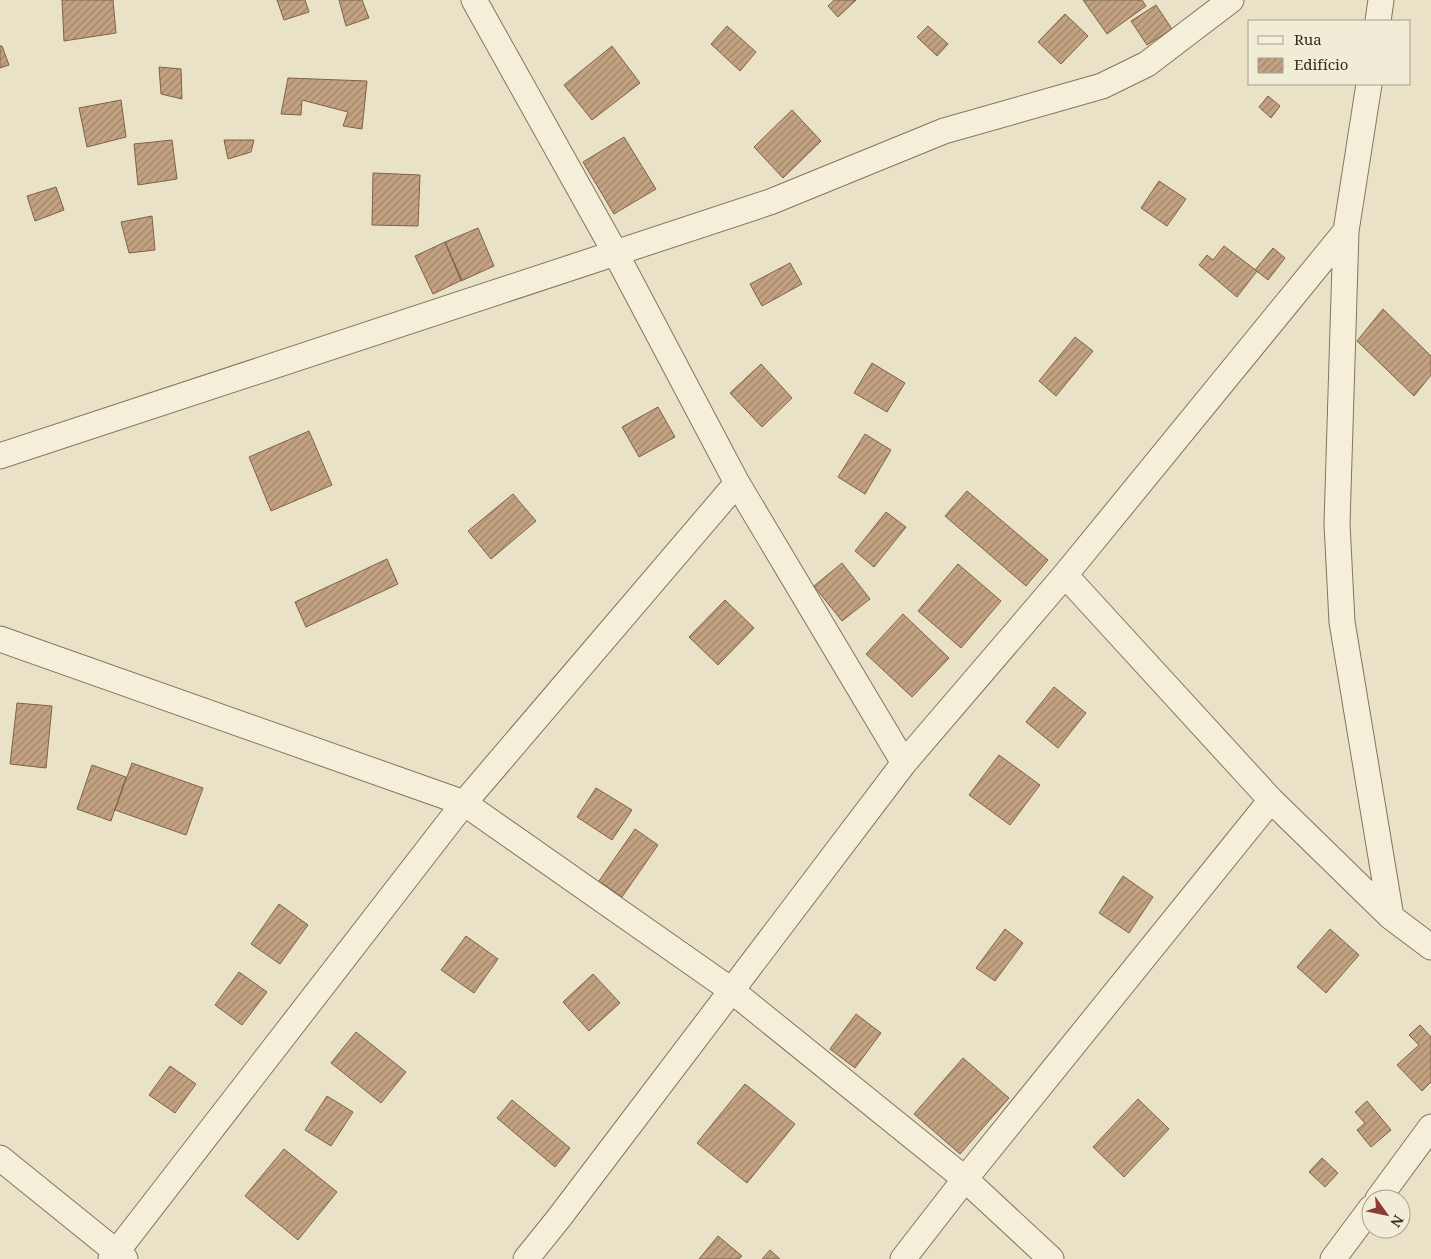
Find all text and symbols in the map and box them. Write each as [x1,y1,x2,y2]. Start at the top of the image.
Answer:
legend [1248,20,1411,85]
text: Rua [1294,29,1322,49]
text: Edifício [1294,54,1349,74]
north arrow [1361,1189,1411,1239]
text: N [1386,1212,1408,1231]

